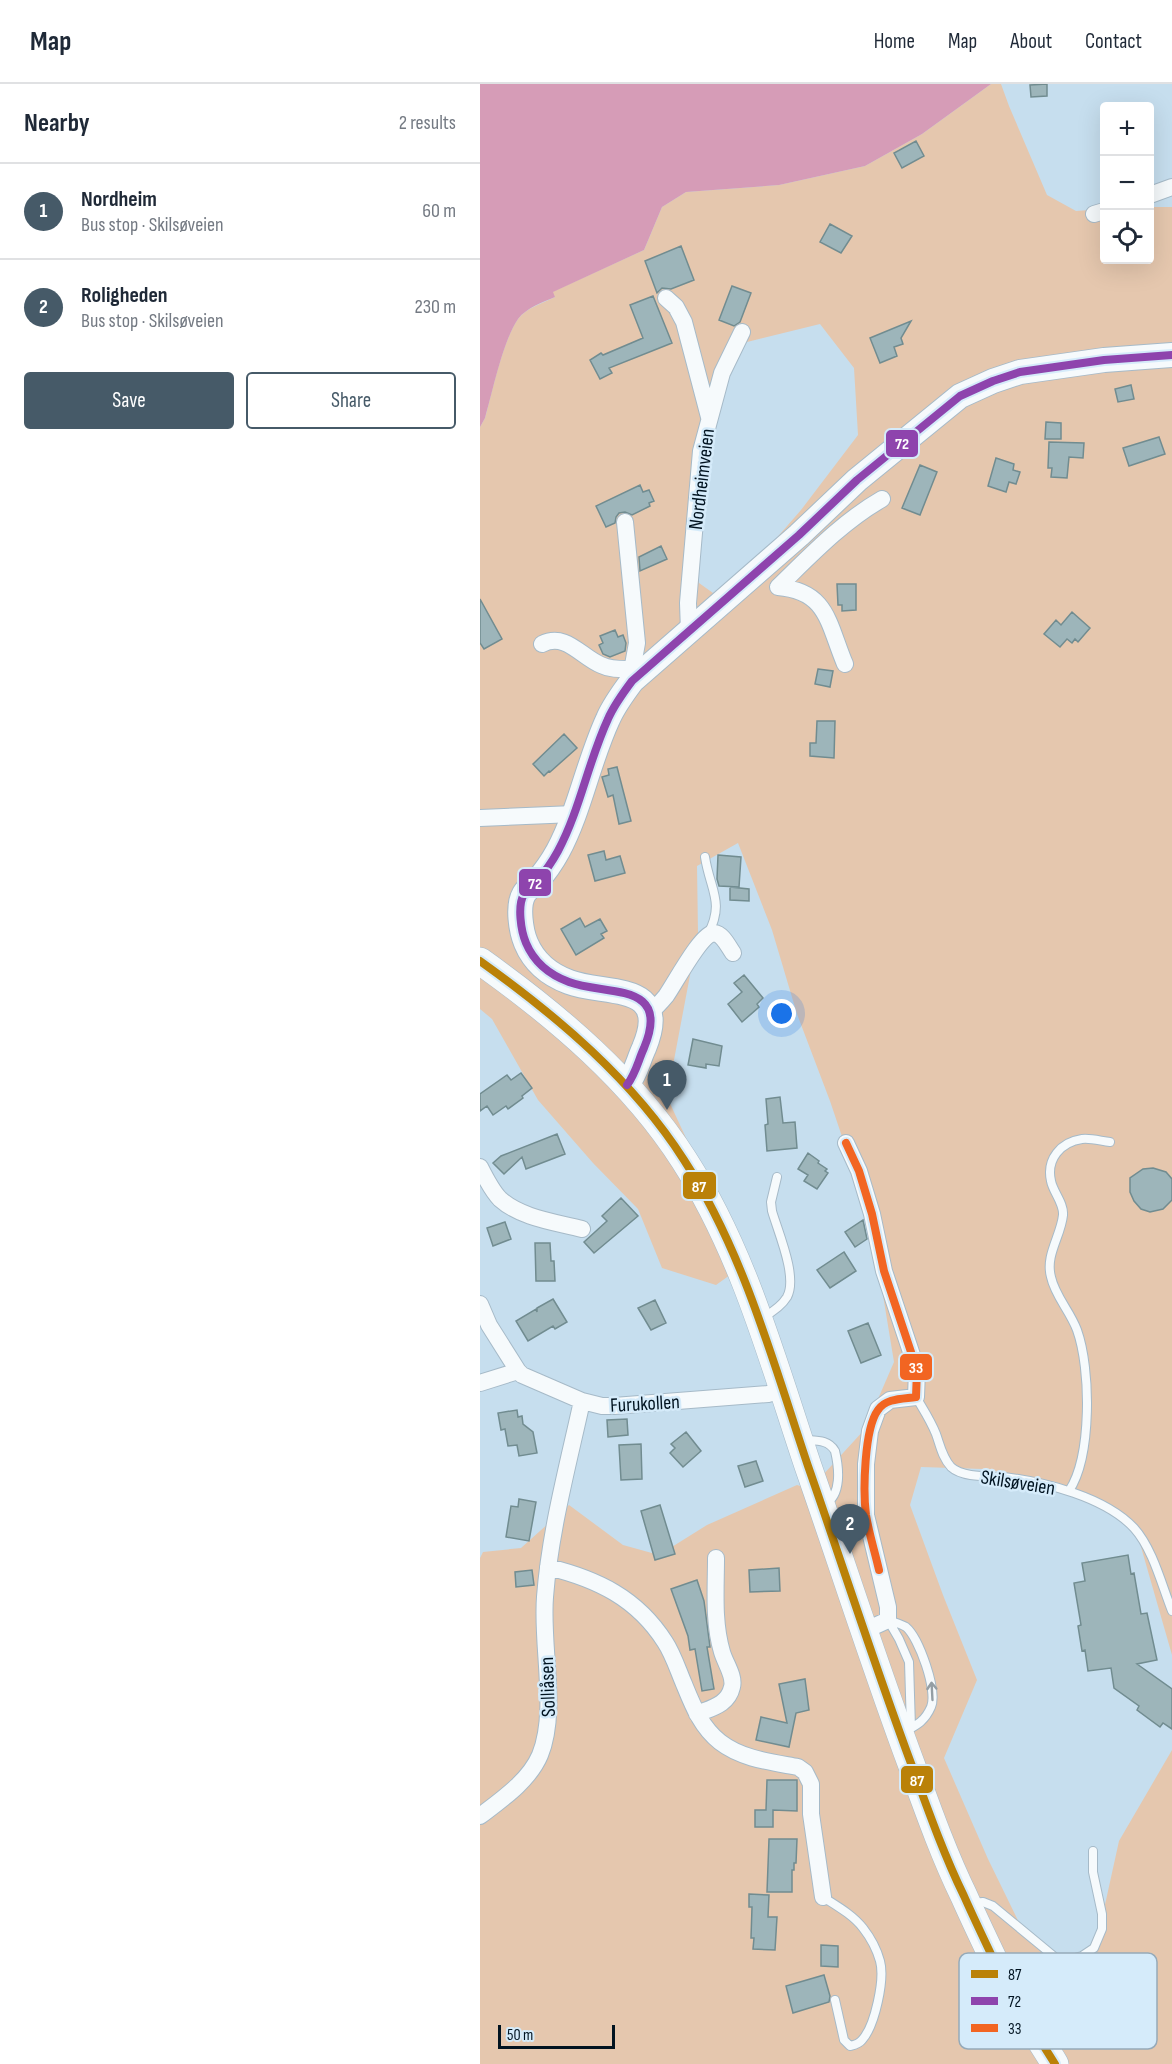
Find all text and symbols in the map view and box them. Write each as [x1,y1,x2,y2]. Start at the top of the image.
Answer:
text: Map [30,25,71,58]
text: Home [874,29,915,54]
text: Map [948,29,977,54]
text: About [1010,29,1052,54]
text: Contact [1085,29,1142,54]
map controls [1100,102,1154,264]
button: + [1100,102,1154,156]
text: Nearby [24,108,90,139]
text: 2 results [399,111,456,135]
button: − [1100,156,1154,210]
text: Nordheim [81,186,157,213]
text: 1 [40,199,47,223]
text: 60 m [422,199,456,223]
button: locate [1100,210,1154,264]
text: Bus stop · Skilsøveien [81,213,224,237]
text: Roligheden [81,282,168,309]
text: 2 [39,295,48,319]
text: 230 m [414,295,456,319]
text: Bus stop · Skilsøveien [81,309,224,333]
button: Save [24,372,234,429]
button: Share [246,372,456,429]
street label: Nordheimveien [684,427,720,531]
line badge: 72 [885,429,919,458]
text: 72 [895,435,909,454]
line badge: 72 [518,868,552,897]
text: 72 [528,875,542,894]
your location [767,999,796,1028]
pin: 1 [648,1060,687,1110]
line badge: 87 [682,1171,717,1200]
text: 87 [692,1178,706,1197]
line badge: 33 [899,1353,933,1381]
text: 33 [909,1359,923,1378]
street label: Furukollen [610,1390,680,1418]
street label: Skilsøveien [979,1465,1057,1501]
pin: 2 [830,1504,869,1554]
street label: Solliåsen [535,1657,561,1717]
one-way arrow [926,1682,937,1702]
line badge: 87 [900,1765,934,1794]
text: 87 [910,1772,924,1791]
legend [959,1953,1157,2049]
text: 87 [1008,1966,1022,1985]
text: 72 [1008,1993,1021,2012]
text: 33 [1008,2020,1021,2039]
scale bar [498,2022,615,2050]
text: 50 m [507,2026,533,2045]

